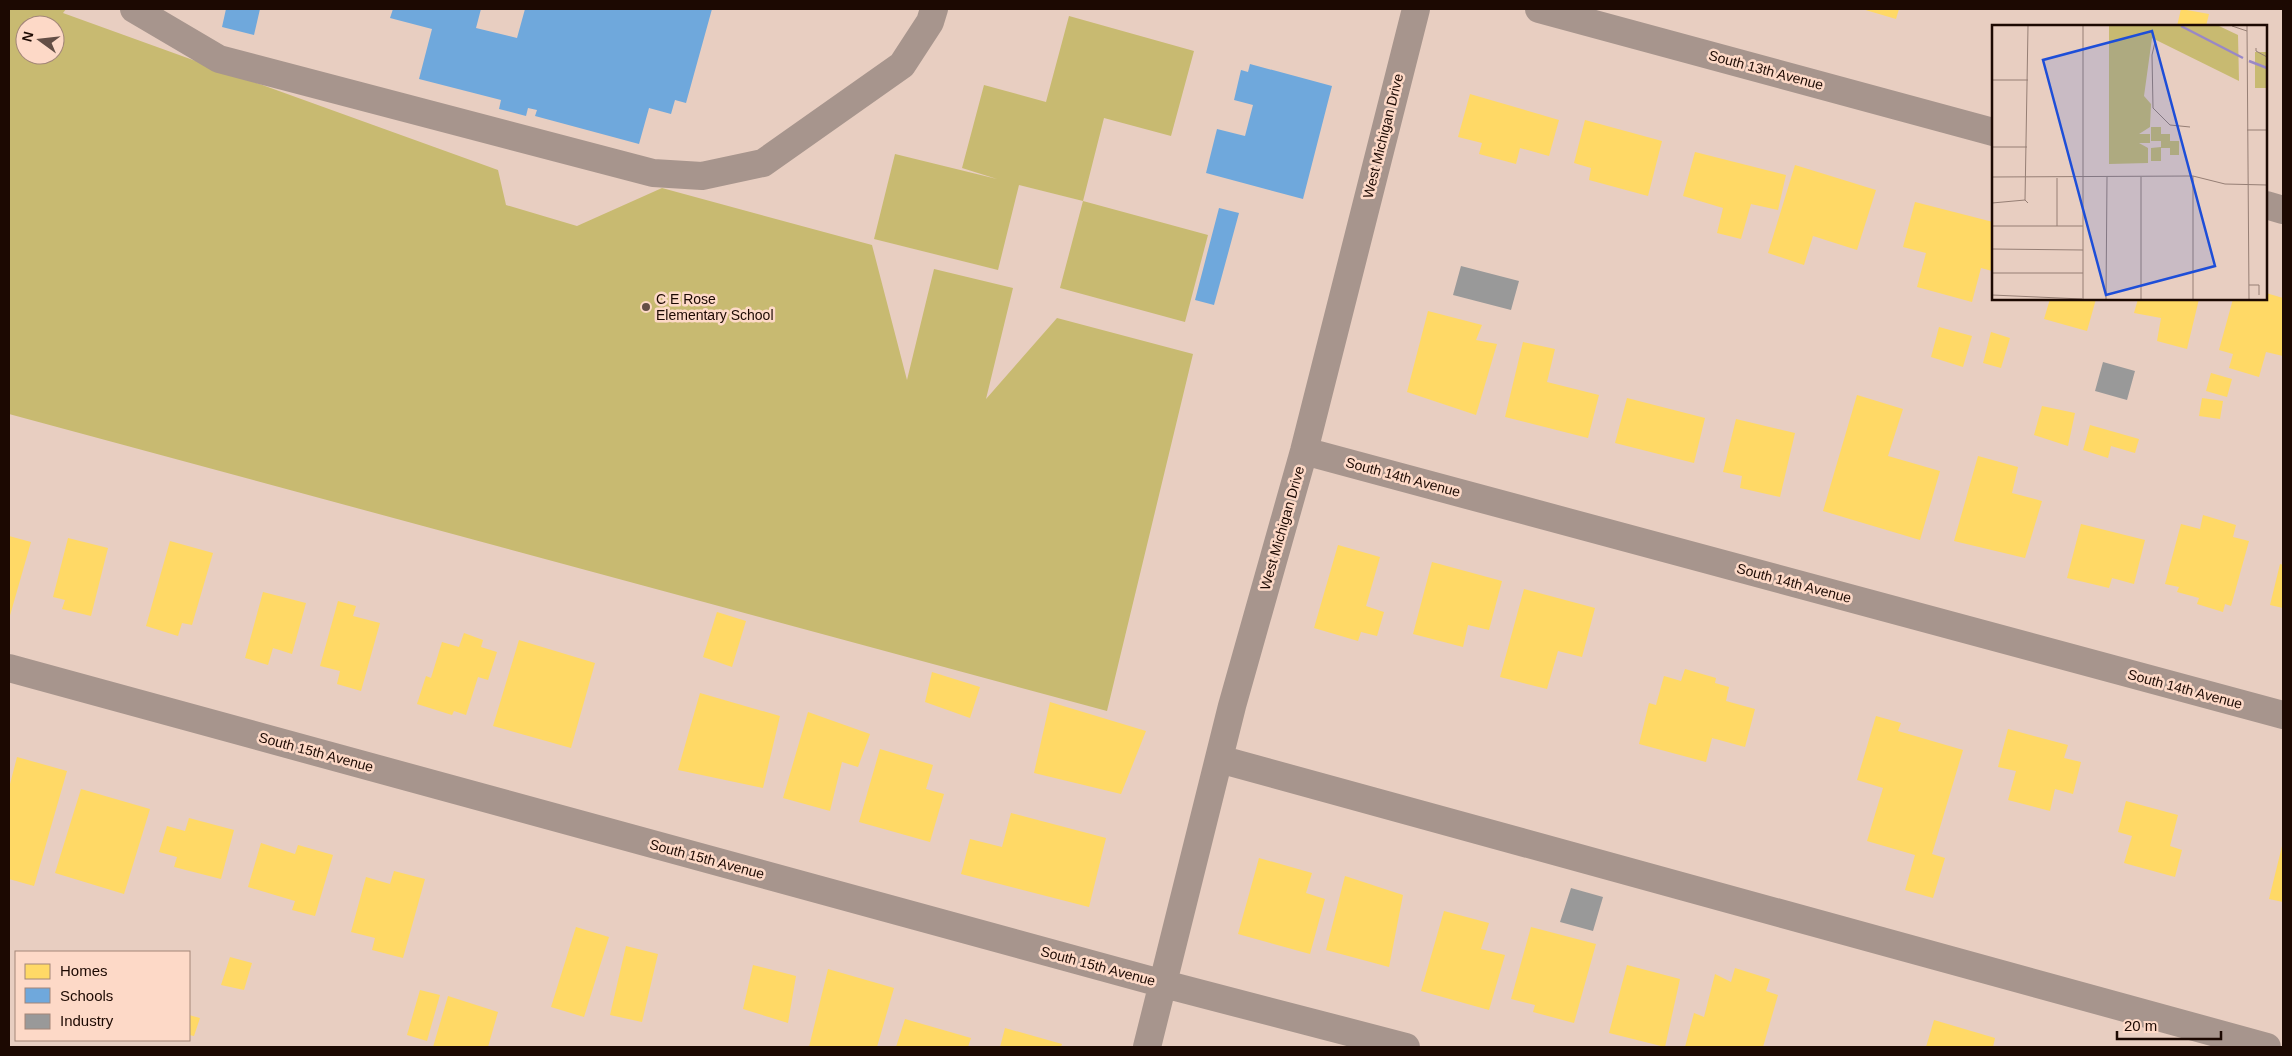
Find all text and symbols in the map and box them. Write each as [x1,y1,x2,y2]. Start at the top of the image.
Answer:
north arrow [15,15,65,65]
inset map [1992,25,2267,300]
text: N [18,30,36,44]
street label: South 13th Avenue [1707,47,1825,93]
street label: West Michigan Drive [1360,72,1406,200]
place label: C E Rose Elementary School [656,291,774,323]
marker: C E Rose Elementary School [640,301,652,313]
street label: South 14th Avenue [1344,454,1462,500]
street label: West Michigan Drive [1257,464,1307,592]
street label: South 14th Avenue [1735,560,1853,606]
street label: South 14th Avenue [2126,666,2244,712]
street label: South 15th Avenue [257,729,375,775]
street label: South 15th Avenue [648,836,766,882]
street label: South 15th Avenue [1039,943,1157,989]
legend [15,951,190,1041]
text: Homes [60,962,108,979]
text: Schools [60,987,113,1004]
scale bar [2117,1008,2221,1040]
text: Industry [60,1012,114,1029]
text: 20 m [2124,1017,2157,1034]

